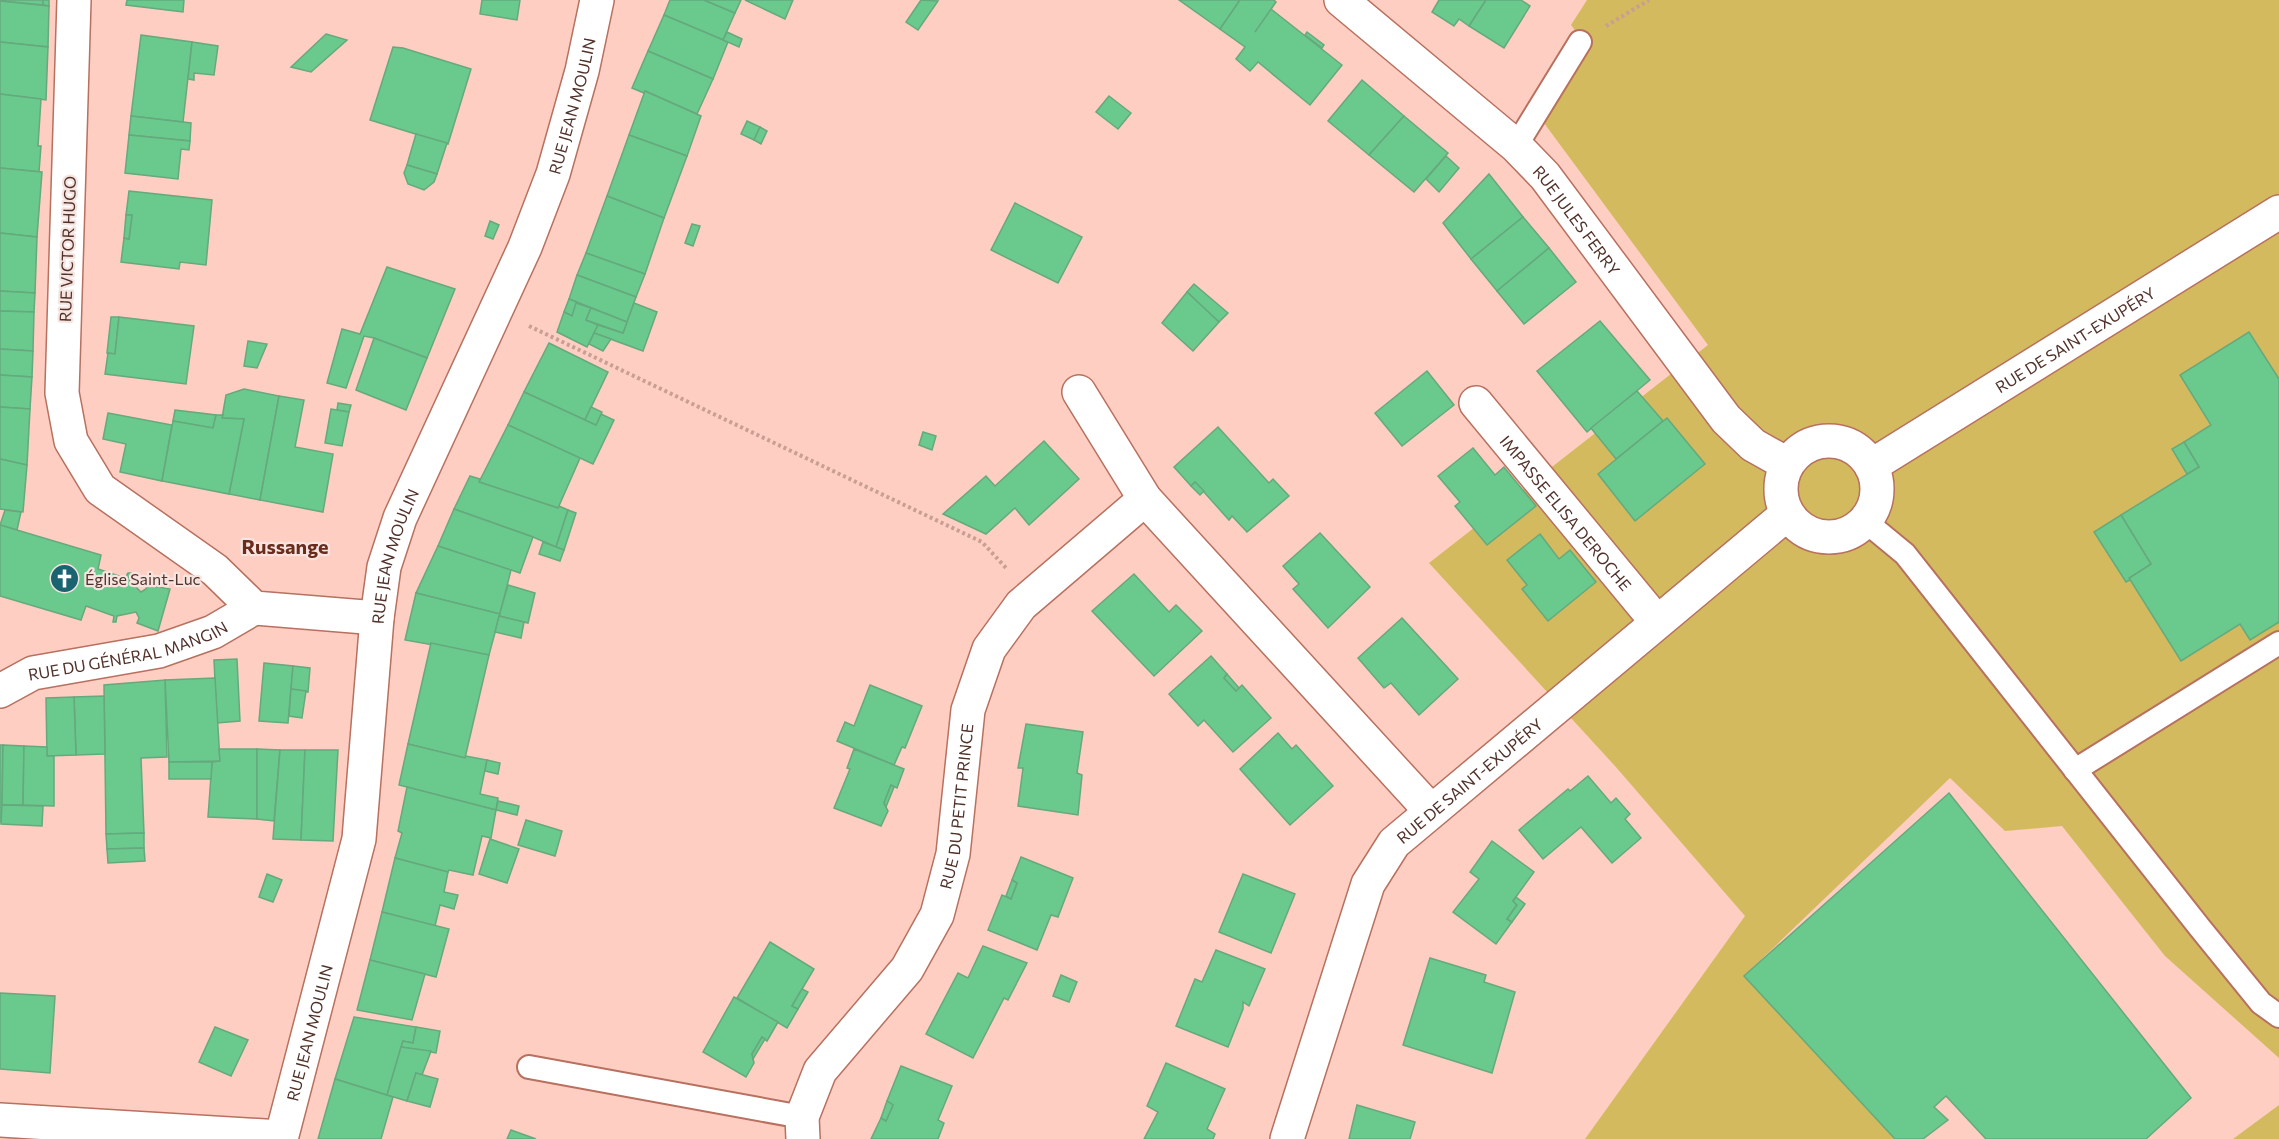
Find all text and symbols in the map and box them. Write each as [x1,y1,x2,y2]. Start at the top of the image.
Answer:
street label: RUE JEAN MOULIN [544,36,598,176]
street label: RUE JULES FERRY [1530,161,1625,279]
street label: RUE VICTOR HUGO [55,176,79,322]
street label: RUE DE SAINT-EXUPÉRY [1991,282,2159,396]
street label: IMPASSE ELISA DEROCHE [1497,431,1636,594]
street label: RUE JEAN MOULIN [367,485,422,625]
district label: Russange [242,534,329,558]
church icon: Église Saint-Luc [48,562,80,594]
place label: Église Saint-Luc [85,569,201,588]
street label: RUE DU GÉNÉRAL MANGIN [26,616,230,683]
street label: RUE DE SAINT-EXUPÉRY [1392,713,1546,847]
street label: RUE DU PETIT PRINCE [935,723,976,891]
street label: RUE JEAN MOULIN [282,962,336,1103]

